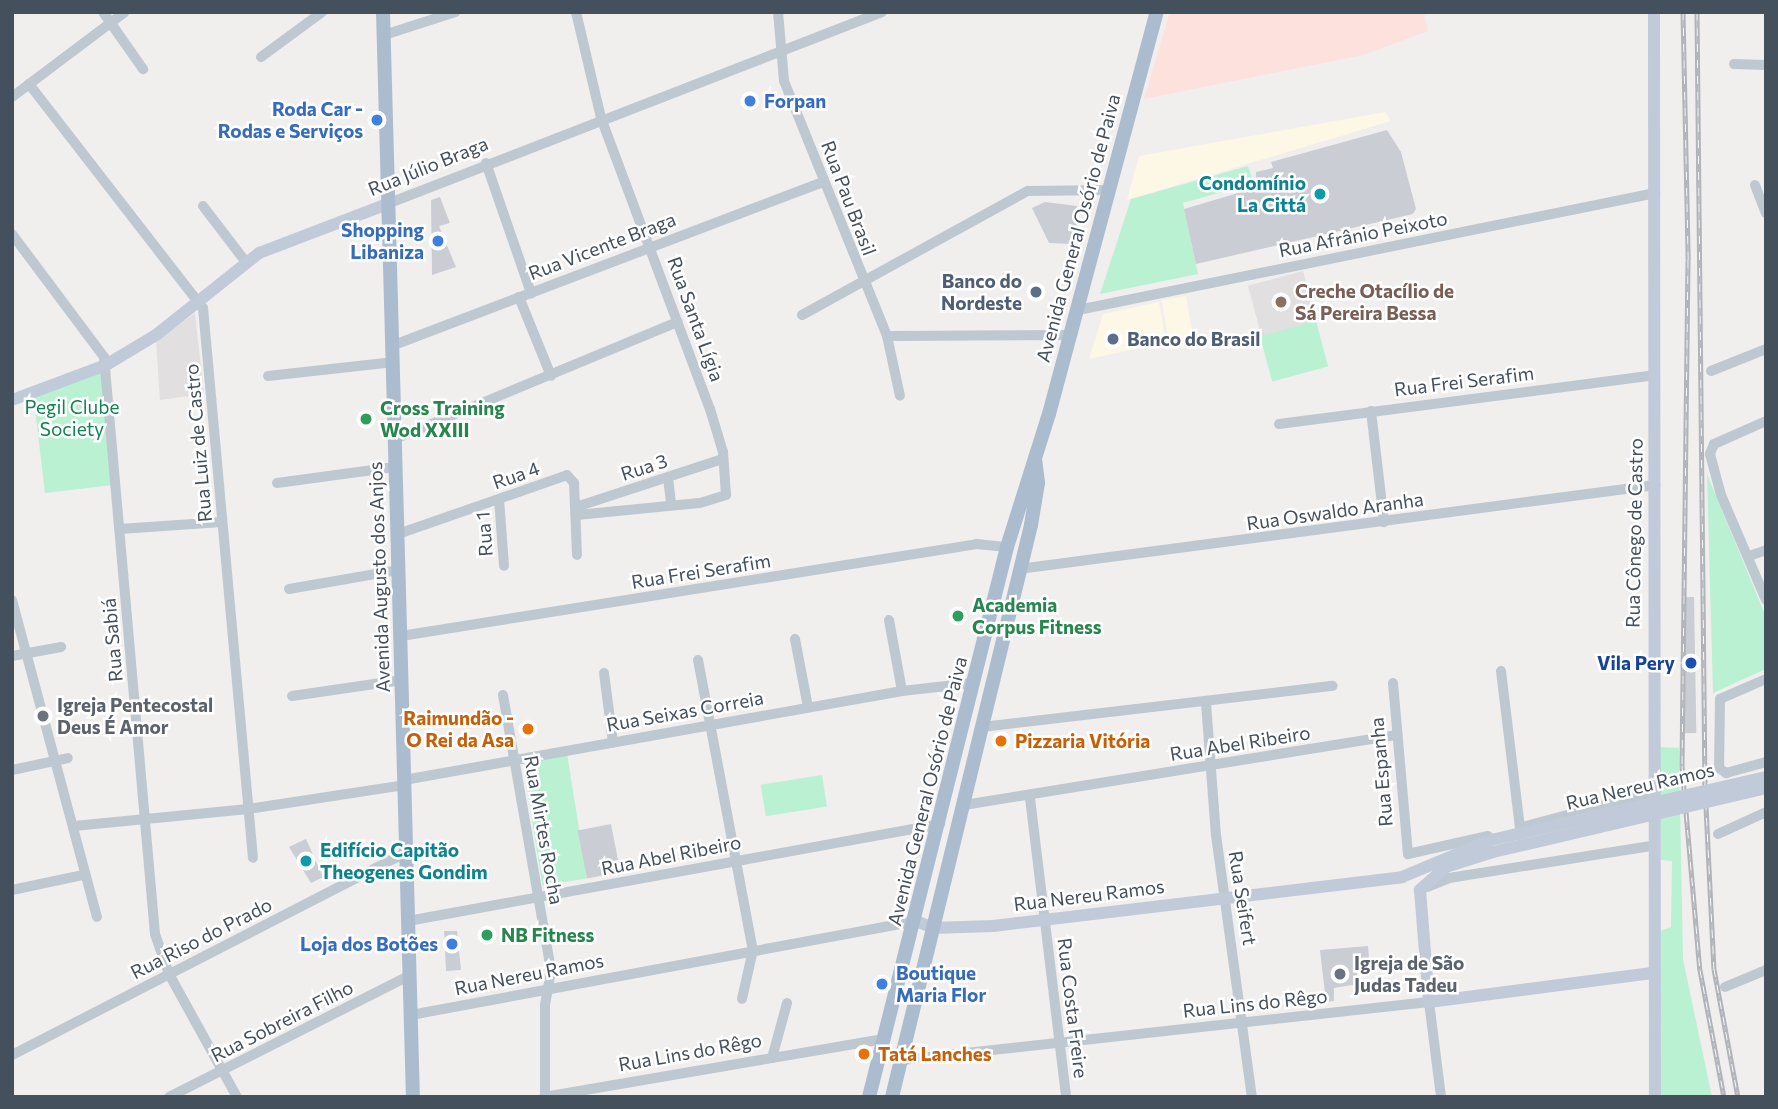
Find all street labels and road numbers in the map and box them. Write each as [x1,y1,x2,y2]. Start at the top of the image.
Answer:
street label: Avenida General Osório de Paiva [1031,91,1125,365]
street label: Rua Júlio Braga [365,132,491,200]
street label: Rua Pau Brasil [817,137,881,259]
street label: Rua Afrânio Peixoto [1277,206,1449,262]
street label: Rua Vicente Braga [525,207,679,285]
street label: Rua Santa Lígia [663,254,729,384]
street label: Rua Frei Serafim [1393,361,1535,401]
street label: Rua Luiz de Castro [180,363,216,523]
street label: Rua Cônego de Castro [1621,438,1647,628]
street label: Rua 3 [618,449,670,485]
street label: Rua 4 [489,456,543,494]
street label: Avenida Augusto dos Anjos [364,461,394,693]
street label: Rua Oswaldo Aranha [1245,487,1425,535]
street label: Rua 1 [471,511,497,557]
street label: Rua Frei Serafim [630,549,772,593]
street label: Rua Sabiá [97,597,127,683]
street label: Avenida General Osório de Paiva [882,654,972,928]
street label: Rua Seixas Correia [605,686,765,736]
street label: Rua Espanha [1365,716,1397,828]
street label: Rua Abel Ribeiro [1168,721,1312,765]
street label: Rua Mirtes Rocha [520,754,568,906]
street label: Rua Nereu Ramos [1564,758,1716,814]
street label: Rua Abel Ribeiro [599,830,743,880]
street label: Rua Seifert [1224,849,1262,947]
street label: Rua Nereu Ramos [1012,874,1166,916]
street label: Rua Riso do Prado [126,893,276,983]
street label: Rua Costa Freire [1053,937,1093,1079]
street label: Rua Nereu Ramos [452,948,606,1000]
street label: Rua Sobreira Filho [207,975,357,1067]
street label: Rua Lins do Rêgo [1182,984,1328,1022]
street label: Rua Lins do Rêgo [616,1028,764,1076]

